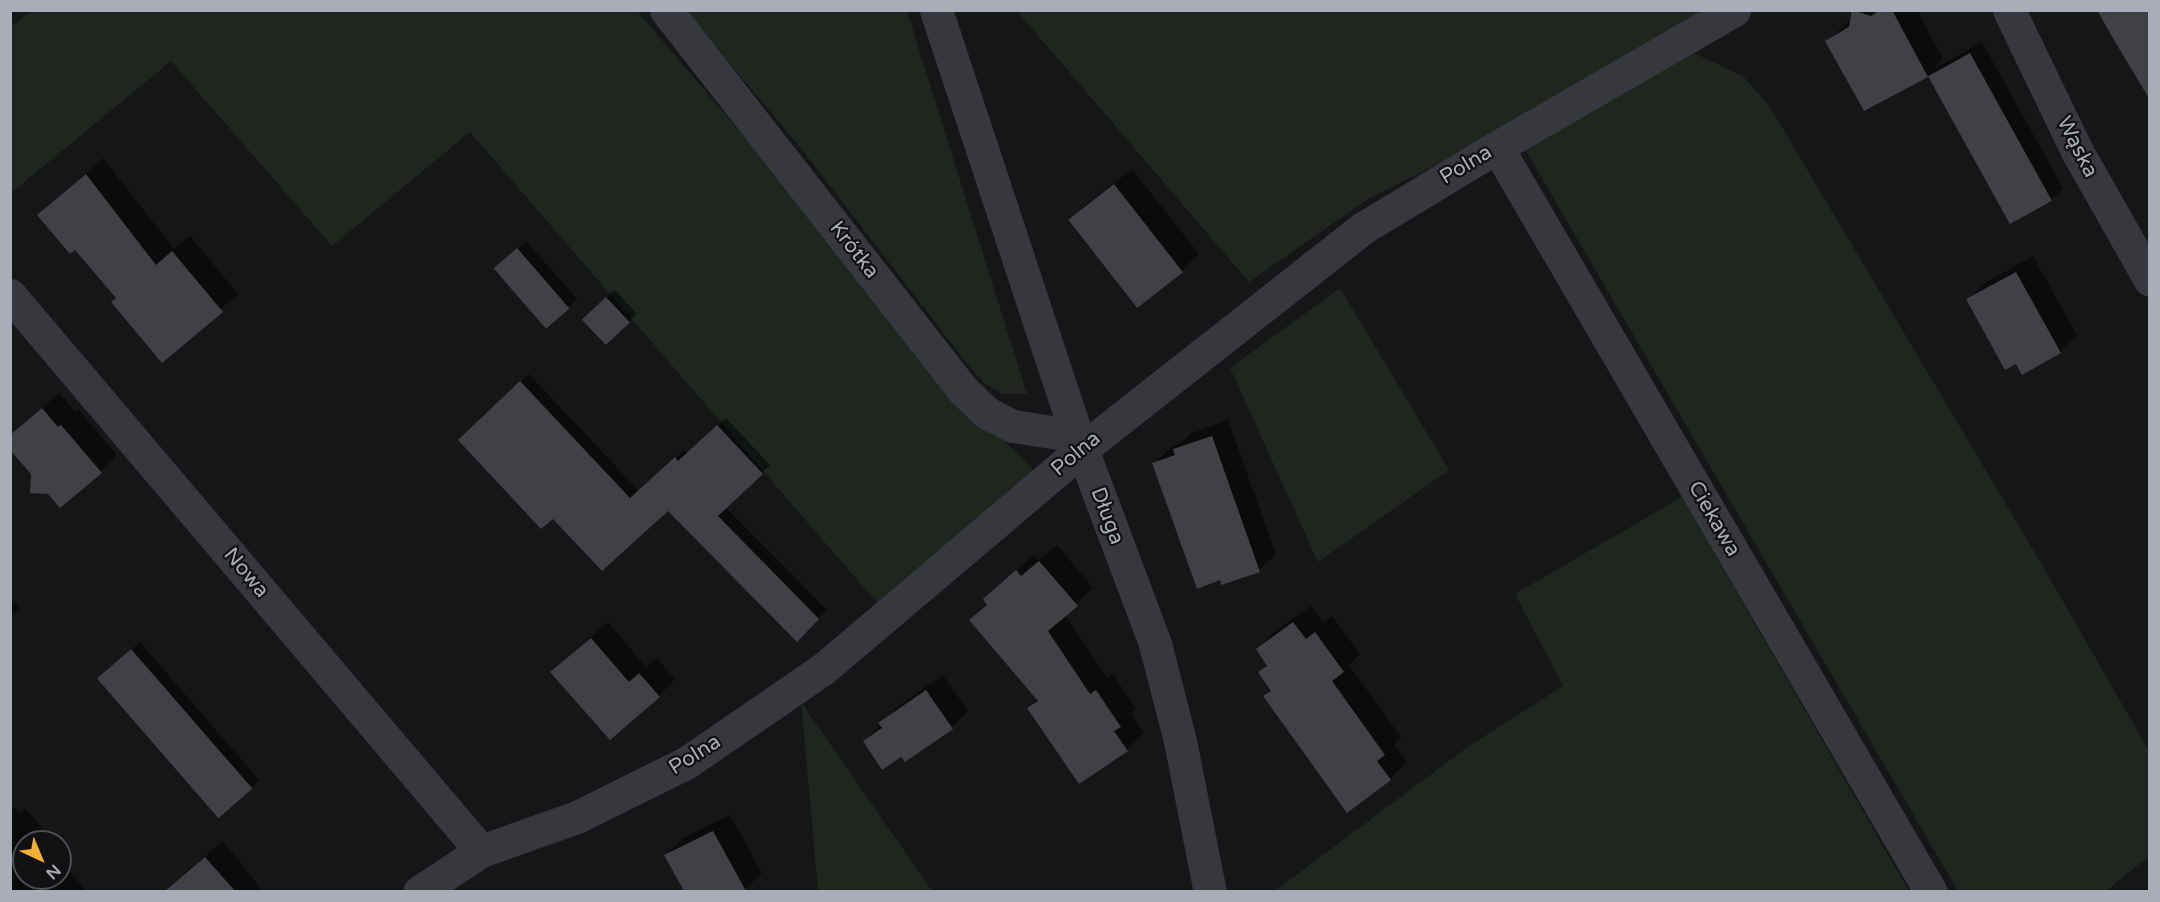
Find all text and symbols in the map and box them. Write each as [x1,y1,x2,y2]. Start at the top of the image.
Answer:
street label: Wąska [2051,112,2103,182]
street label: Polna [1435,140,1497,190]
street label: Krótka [824,216,884,284]
street label: Polna [1046,426,1106,482]
street label: Ciekawa [1682,477,1746,561]
street label: Długa [1085,484,1129,548]
street label: Nowa [218,543,274,603]
street label: Polna [664,729,726,781]
north arrow [12,830,72,890]
text: N [42,860,65,883]

